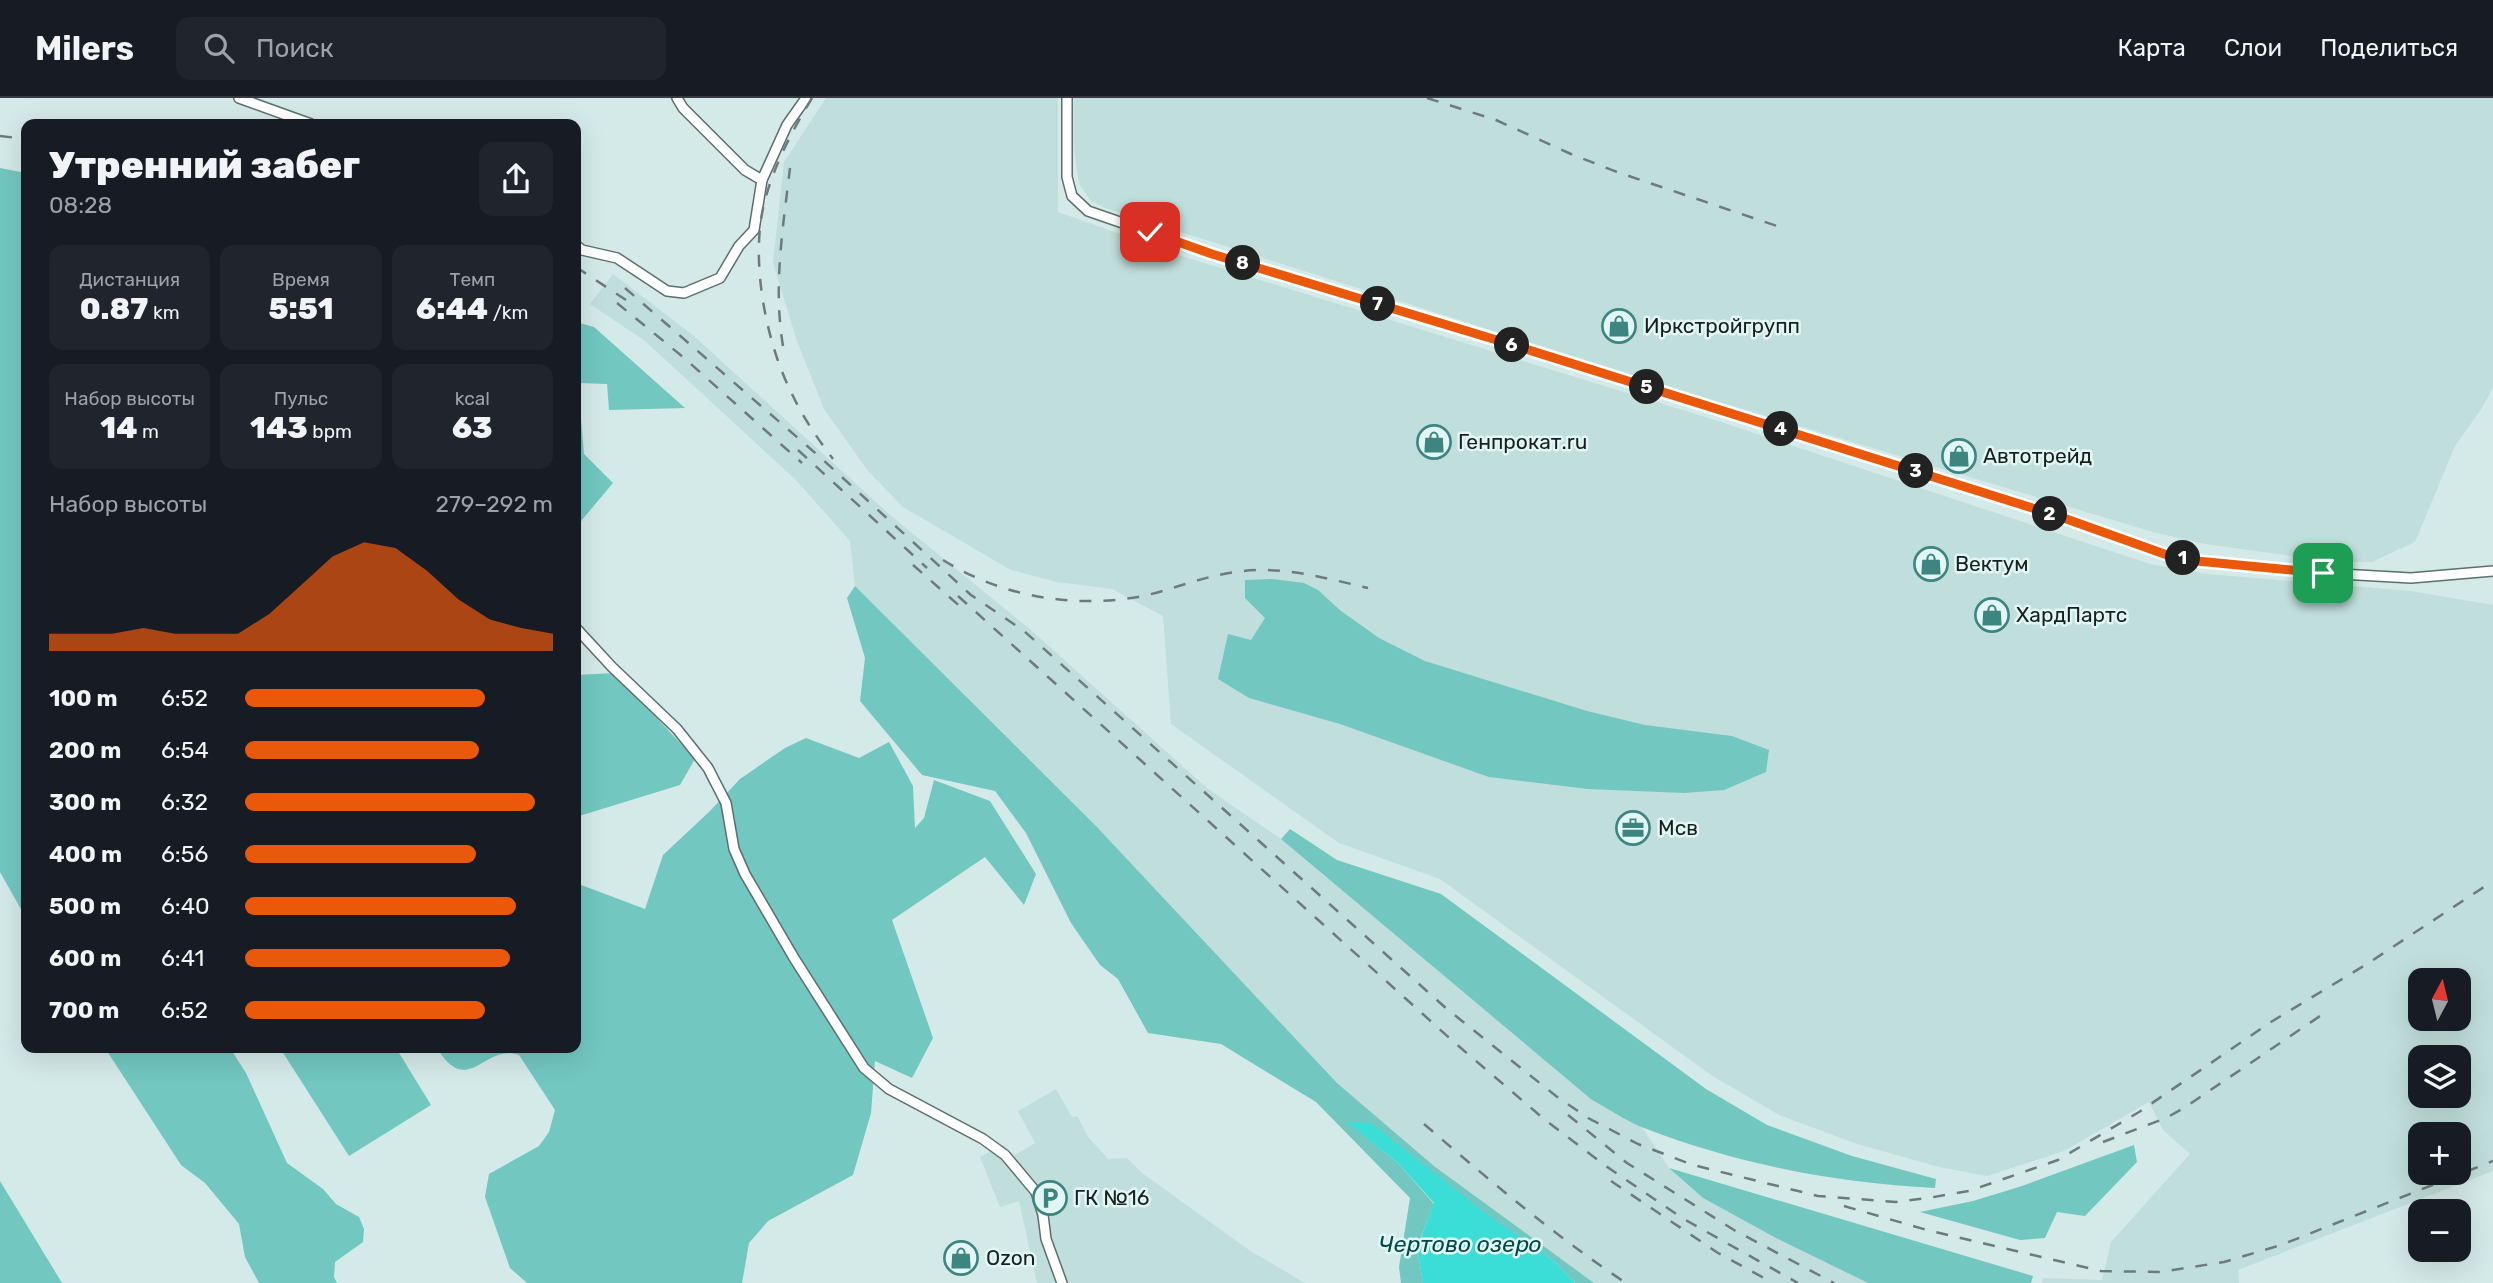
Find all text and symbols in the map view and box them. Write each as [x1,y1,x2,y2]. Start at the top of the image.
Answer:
search box [176,17,666,80]
text: Milers [35,29,134,68]
icon: search [200,29,238,67]
text: Поиск [256,33,334,64]
text: Карта [2117,34,2186,62]
text: Слои [2224,34,2282,62]
text: Поделиться [2320,34,2458,62]
text: Утренний забег [49,142,360,188]
button: share [479,142,553,216]
text: 08:28 [49,191,112,219]
pin [1120,202,1180,262]
icon: check [1131,213,1169,251]
pin: 8 [1226,246,1260,280]
text: 8 [1236,251,1249,274]
text: Дистанция [79,268,180,291]
text: Время [272,268,330,291]
text: Темп [449,268,495,291]
pin: 7 [1360,286,1396,322]
text: 0.87 [80,291,148,327]
text: 5:51 [268,291,333,327]
text: 6:44 [416,291,488,327]
text: 7 [1372,292,1383,315]
text: km [148,301,180,324]
text: /km [488,301,529,324]
shop icon: Иркстройгрупп [1600,307,1638,345]
place label: Иркстройгрупп [1644,313,1800,338]
pin: 6 [1494,328,1530,362]
text: 6 [1505,333,1518,356]
pin: 5 [1630,370,1664,404]
text: 5 [1640,375,1653,398]
text: Набор высоты [64,387,195,410]
text: Пульс [274,387,328,410]
text: kcal [455,387,490,410]
text: 14 [100,410,137,446]
text: 143 [250,410,308,446]
text: 63 [452,410,493,446]
pin: 4 [1764,412,1798,446]
text: 4 [1774,417,1787,440]
text: m [137,420,159,443]
text: bpm [308,420,352,443]
shop icon: Генпрокат.ru [1415,423,1453,461]
place label: Генпрокат.ru [1458,429,1587,454]
shop icon: Автотрейд [1940,437,1978,475]
place label: Автотрейд [1983,443,2092,468]
pin: 3 [1898,454,1934,488]
text: 3 [1909,459,1922,482]
text: Набор высоты [49,490,207,518]
text: 279–292 m [435,490,553,518]
pin: 2 [2032,496,2068,532]
text: 2 [2043,502,2056,525]
pin: 1 [2166,540,2200,575]
pin [2293,543,2353,603]
shop icon: Вектум [1912,545,1950,583]
text: 1 [2178,546,2187,569]
place label: Вектум [1955,551,2029,576]
icon: arrive [2304,554,2342,592]
shop icon: ХардПартс [1973,596,2011,634]
place label: ХардПартс [2016,602,2127,627]
text: 100 m [49,684,118,712]
text: 6:52 [161,684,208,712]
text: 200 m [49,736,121,764]
text: 6:54 [161,736,209,764]
text: 300 m [49,788,121,816]
text: 6:32 [161,788,208,816]
office icon: Мсв [1614,809,1652,847]
place label: Мсв [1658,815,1698,840]
text: 400 m [49,840,122,868]
text: 6:56 [161,840,208,868]
text: 500 m [49,892,121,920]
text: 6:40 [161,892,210,920]
text: 600 m [49,944,121,972]
text: 6:41 [161,944,204,972]
north arrow [2408,968,2471,1031]
map controls [2408,968,2471,1262]
text: 700 m [49,996,119,1024]
text: 6:52 [161,996,208,1024]
button: layers [2408,1045,2471,1108]
button: + [2408,1122,2471,1185]
parking icon: ГК №16 [1031,1179,1069,1217]
place label: ГК №16 [1074,1185,1150,1210]
button: − [2408,1199,2471,1262]
water label: Чертово озеро [1378,1230,1542,1258]
shop icon: Ozon [942,1239,980,1277]
place label: Ozon [986,1245,1036,1270]

